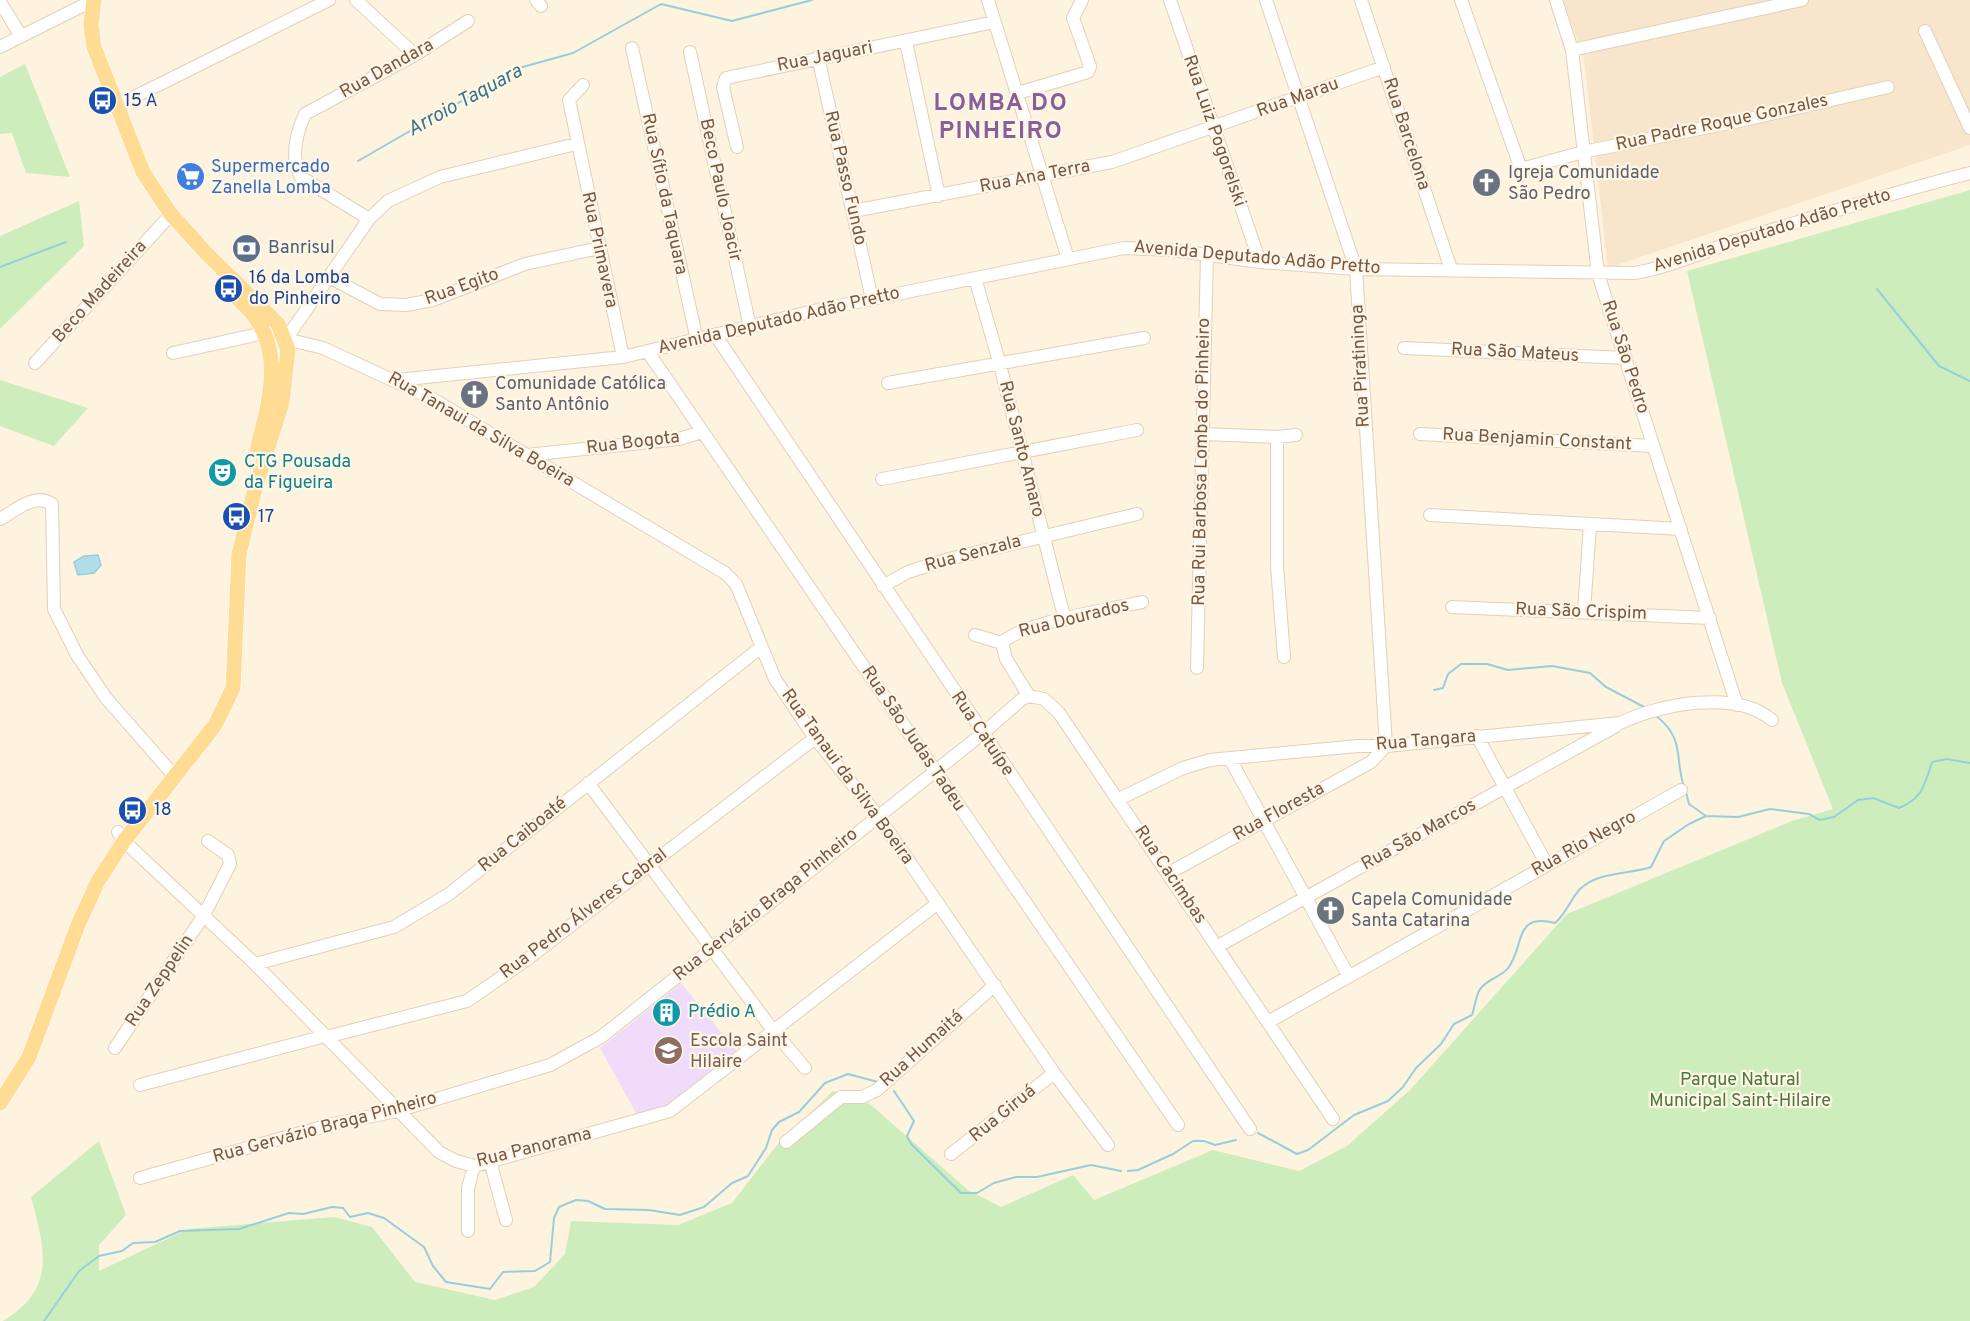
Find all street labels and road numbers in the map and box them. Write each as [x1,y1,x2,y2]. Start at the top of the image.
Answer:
street label: Rua Dandara [336,34,438,104]
street label: Rua Jaguari [775,36,875,78]
street label: Rua Luiz Pogorelski [1177,52,1251,210]
street label: Rua Marau [1254,73,1342,123]
street label: Rua Barcelona [1377,75,1435,193]
street label: Rua Padre Roque Gonzales [1614,89,1830,157]
street label: Rua Passo Fundo [818,108,872,248]
street label: Rua Sítio da Taquara [636,111,692,277]
street label: Beco Paulo Joacir [694,116,746,264]
street label: Rua Ana Terra [978,155,1092,199]
street label: Avenida Deputado Adão Pretto [1650,184,1894,278]
street label: Rua Primavera [575,190,623,310]
street label: Beco Madeireira [48,236,152,348]
street label: Avenida Deputado Adão Pretto [1133,236,1381,280]
street label: Rua Egito [422,263,502,311]
street label: Avenida Deputado Adão Pretto [656,282,902,360]
street label: Rua São Pedro [1596,297,1654,417]
street label: Rua Piratininga [1346,304,1376,428]
street label: Rua Rui Barbosa Lomba do Pinheiro [1188,318,1216,606]
street label: Rua São Mateus [1450,338,1580,368]
street label: Rua Tanaui da Silva Boeira [384,367,578,493]
street label: Rua Santo Amaro [993,378,1049,520]
street label: Rua Benjamin Constant [1442,424,1632,456]
street label: Rua Bogota [585,426,681,460]
street label: Rua Senzala [922,530,1024,578]
street label: Rua Dourados [1016,594,1132,644]
street label: Rua São Crispim [1515,598,1647,626]
street label: Rua São Judas Tadeu [856,662,970,816]
street label: Rua Tanaui da Silva Boeira [775,685,919,869]
street label: Rua Catuípe [945,687,1019,781]
street label: Rua Tangara [1375,725,1477,757]
street label: Rua Floresta [1229,777,1329,847]
street label: Rua Caiboaté [474,792,572,878]
street label: Rua São Marcos [1358,794,1480,876]
street label: Rua Rio Negro [1528,806,1640,882]
street label: Rua Cacimbas [1129,821,1211,929]
street label: Rua Gervázio Braga Pinheiro [669,823,863,987]
street label: Rua Pedro Álveres Cabral [494,842,672,985]
street label: Rua Zeppelin [121,930,199,1032]
street label: Rua Humaitá [876,1006,968,1092]
street label: Rua Giruá [965,1080,1041,1148]
street label: Rua Gervázio Braga Pinheiro [210,1087,440,1169]
street label: Rua Panorama [474,1123,594,1173]

